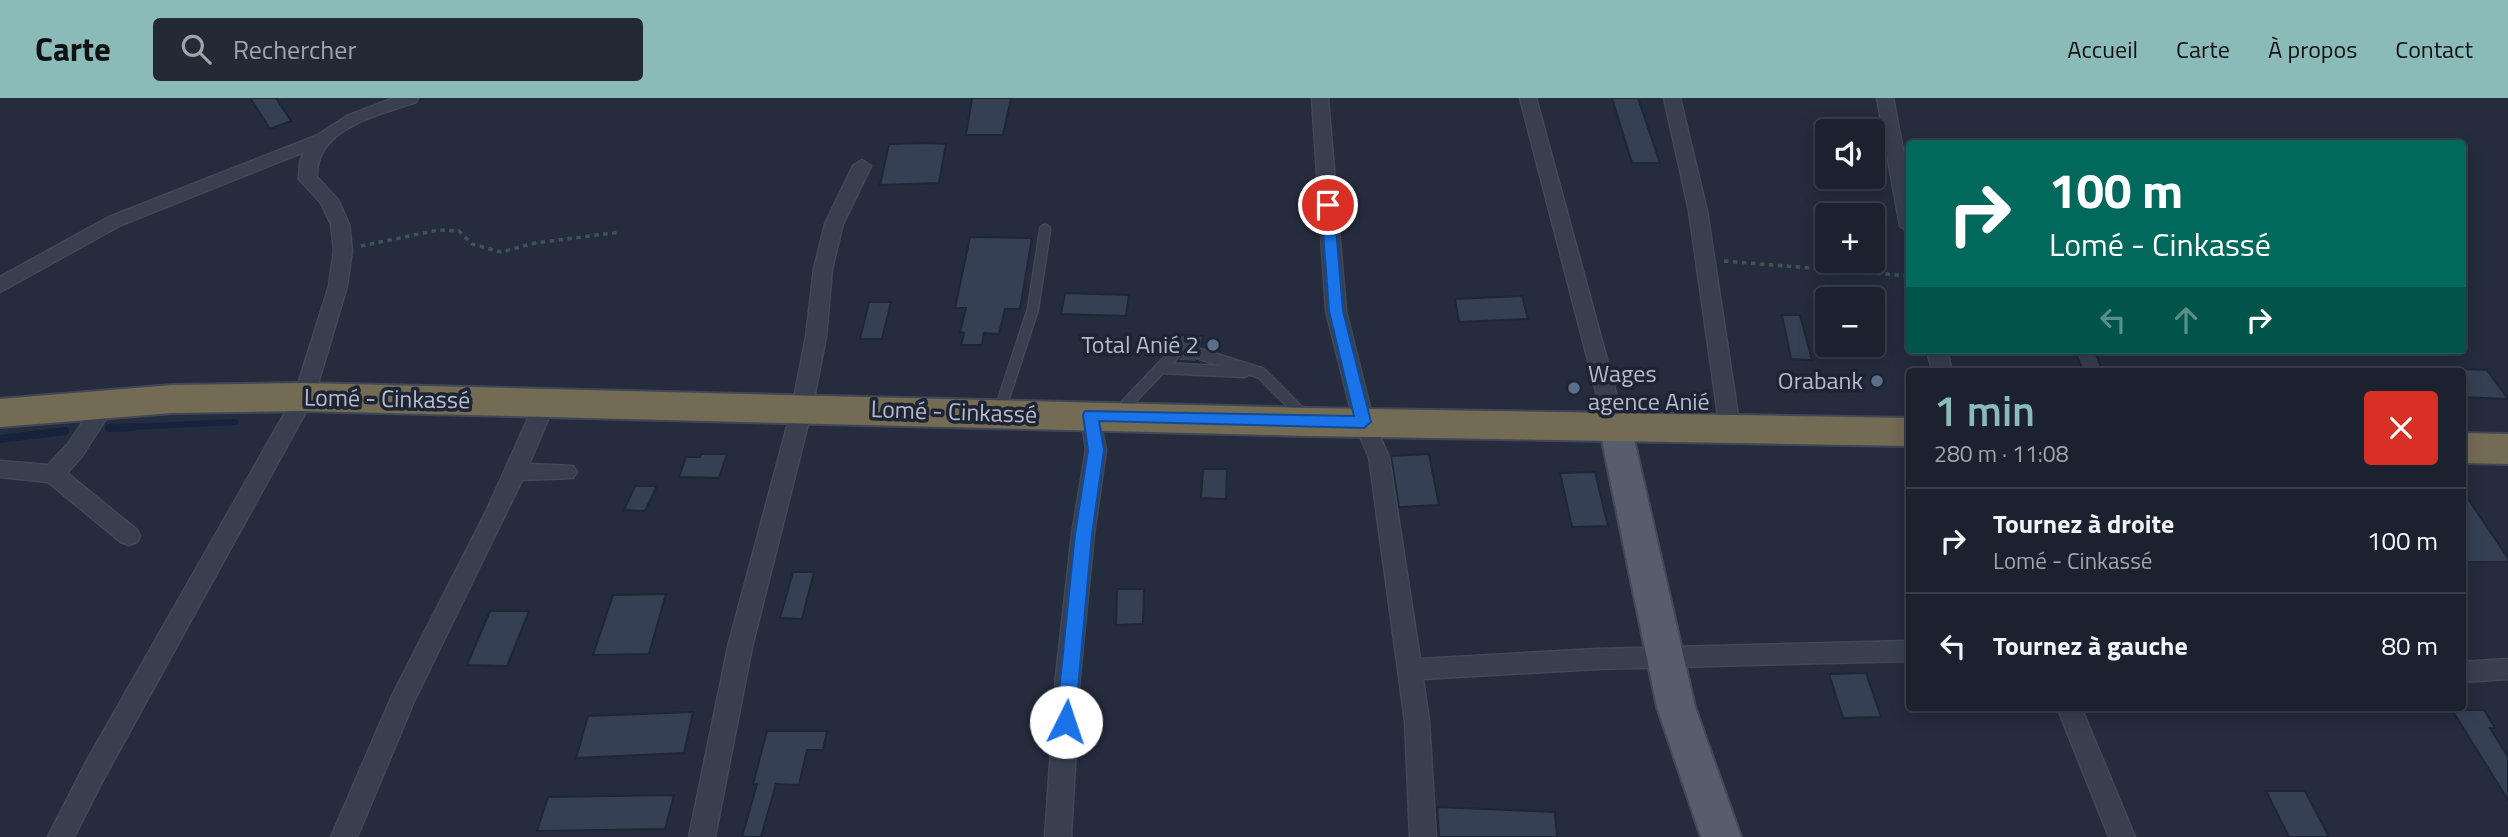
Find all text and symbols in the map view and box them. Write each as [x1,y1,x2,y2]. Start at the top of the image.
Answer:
search box [153,18,643,81]
text: Carte [35,24,111,74]
icon: search [177,30,215,68]
text: Rechercher [233,30,356,69]
text: Accueil [2067,31,2138,67]
text: Carte [2176,31,2230,67]
text: À propos [2268,31,2357,67]
text: Contact [2395,31,2473,67]
map controls [1815,119,1885,357]
button: sound [1815,119,1885,189]
text: 100 m [2049,152,2183,227]
icon: right [1934,168,2025,259]
pin [1298,175,1358,235]
icon: arrive [1309,186,1347,224]
button: + [1815,203,1885,273]
text: Lomé - Cinkassé [2049,220,2271,268]
button: − [1815,287,1885,357]
icon: left [2094,301,2132,339]
icon: ahead [2167,301,2205,339]
icon: right [2240,301,2278,339]
place label: Total Anié 2 [1081,326,1199,362]
marker: Total Anié 2 [1205,337,1221,353]
place label: Wages agence Anié [1588,355,1710,419]
place label: Orabank [1778,362,1864,398]
marker: Orabank [1869,373,1885,389]
text: 1 min [1934,378,2035,442]
street label: Lomé - Cinkassé [304,379,471,417]
marker: Wages agence Anié [1566,380,1582,396]
street label: Lomé - Cinkassé [870,390,1038,432]
button: close [2364,391,2438,465]
text: 280 m · 11:08 [1934,436,2069,471]
text: Tournez à droite [1993,504,2174,543]
text: 100 m [2367,521,2438,560]
icon: right [1934,522,1972,560]
text: Lomé - Cinkassé [1993,543,2152,578]
text: Tournez à gauche [1993,626,2188,665]
text: 80 m [2381,626,2438,665]
icon: left [1934,627,1972,665]
position arrow [1029,685,1103,759]

